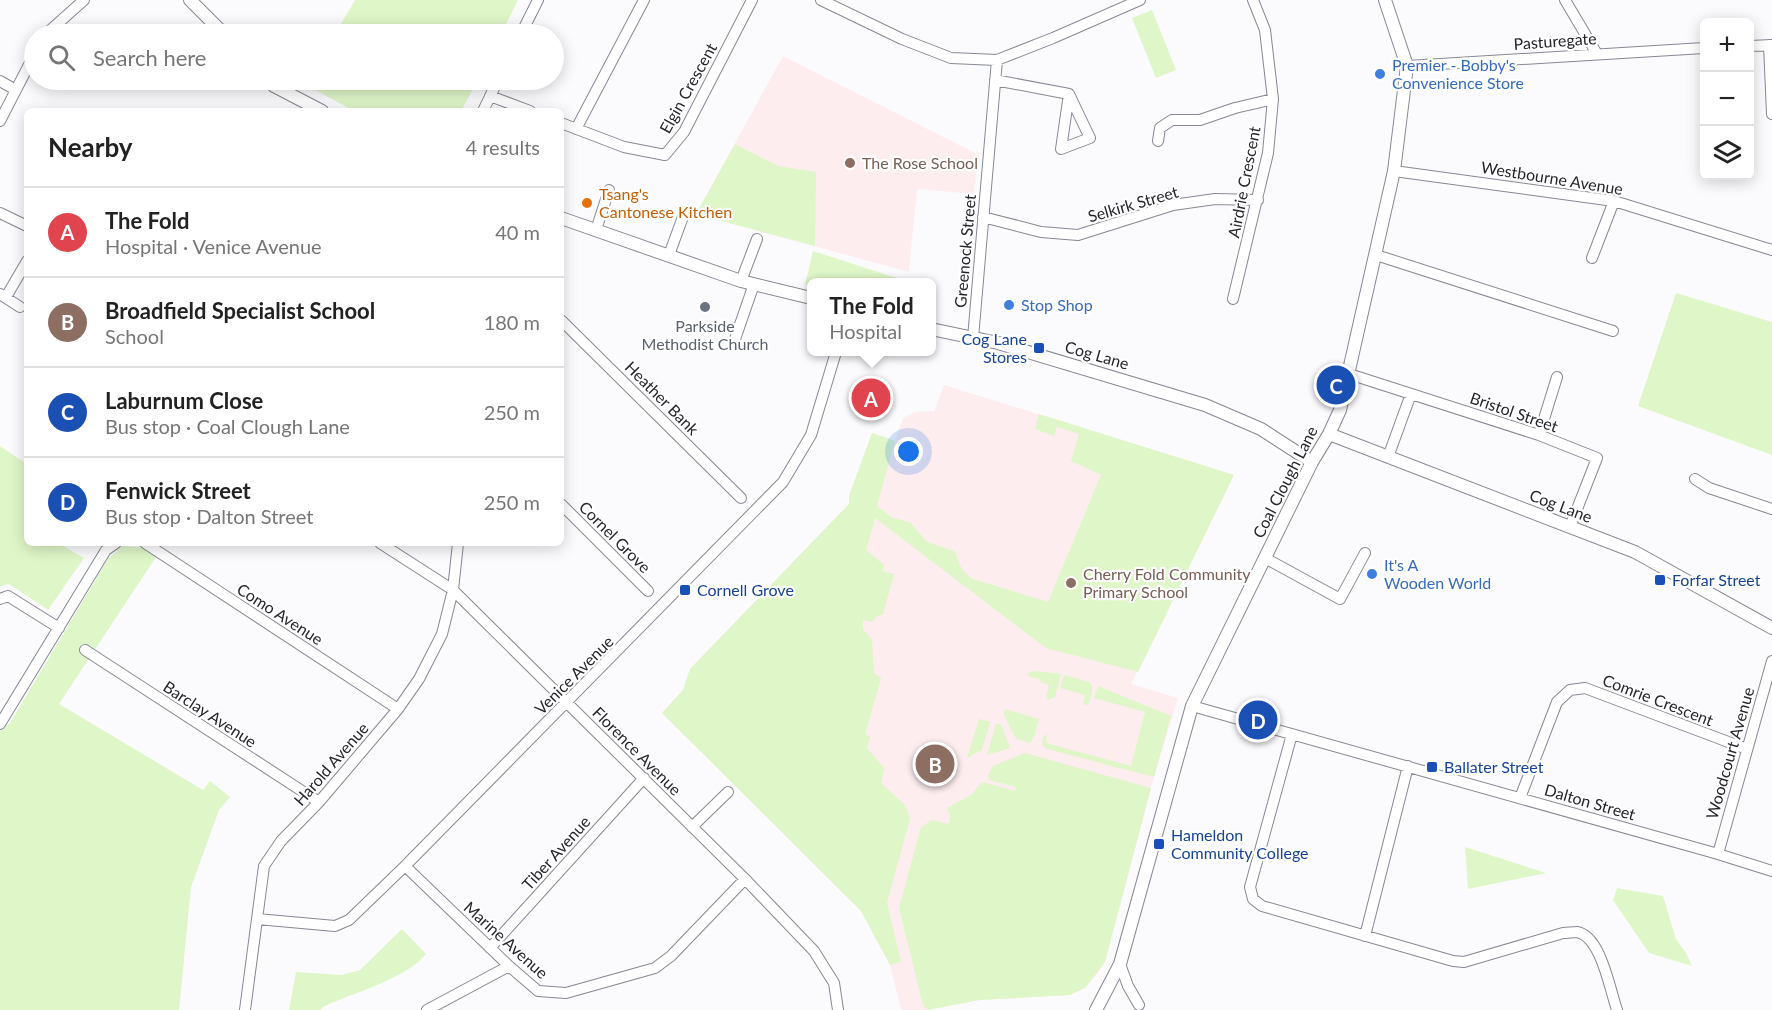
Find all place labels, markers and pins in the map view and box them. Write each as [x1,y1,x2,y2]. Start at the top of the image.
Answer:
place label: Premier - Bobby's Convenience Store [1392,55,1524,92]
marker: Premier - Bobby's Convenience Store [1373,67,1387,81]
place label: The Rose School [862,153,978,172]
marker: The Rose School [843,156,857,170]
place label: Tsang's Cantonese Kitchen [599,184,732,221]
marker: Tsang's Cantonese Kitchen [580,196,594,210]
place label: Stop Shop [1021,295,1093,314]
marker: Stop Shop [1002,298,1016,312]
marker: Parkside Methodist Church [698,300,712,314]
place label: Parkside Methodist Church [642,316,768,353]
place label: Cog Lane Stores [961,329,1027,366]
marker: Cog Lane Stores [1032,341,1046,355]
pin: C [1316,362,1356,408]
pin: A [852,376,890,420]
place label: It's A Wooden World [1384,555,1491,592]
place label: Cherry Fold Community Primary School [1083,564,1251,601]
marker: It's A Wooden World [1365,567,1379,581]
place label: Forfar Street [1672,570,1761,589]
marker: Forfar Street [1653,573,1667,587]
marker: Cherry Fold Community Primary School [1064,576,1078,590]
place label: Cornell Grove [697,580,794,599]
marker: Cornell Grove [678,583,692,597]
pin: D [1238,698,1278,742]
pin: B [916,742,954,786]
place label: Ballater Street [1444,757,1544,776]
marker: Ballater Street [1425,760,1439,774]
place label: Hameldon Community College [1171,825,1309,862]
marker: Hameldon Community College [1152,837,1166,851]

